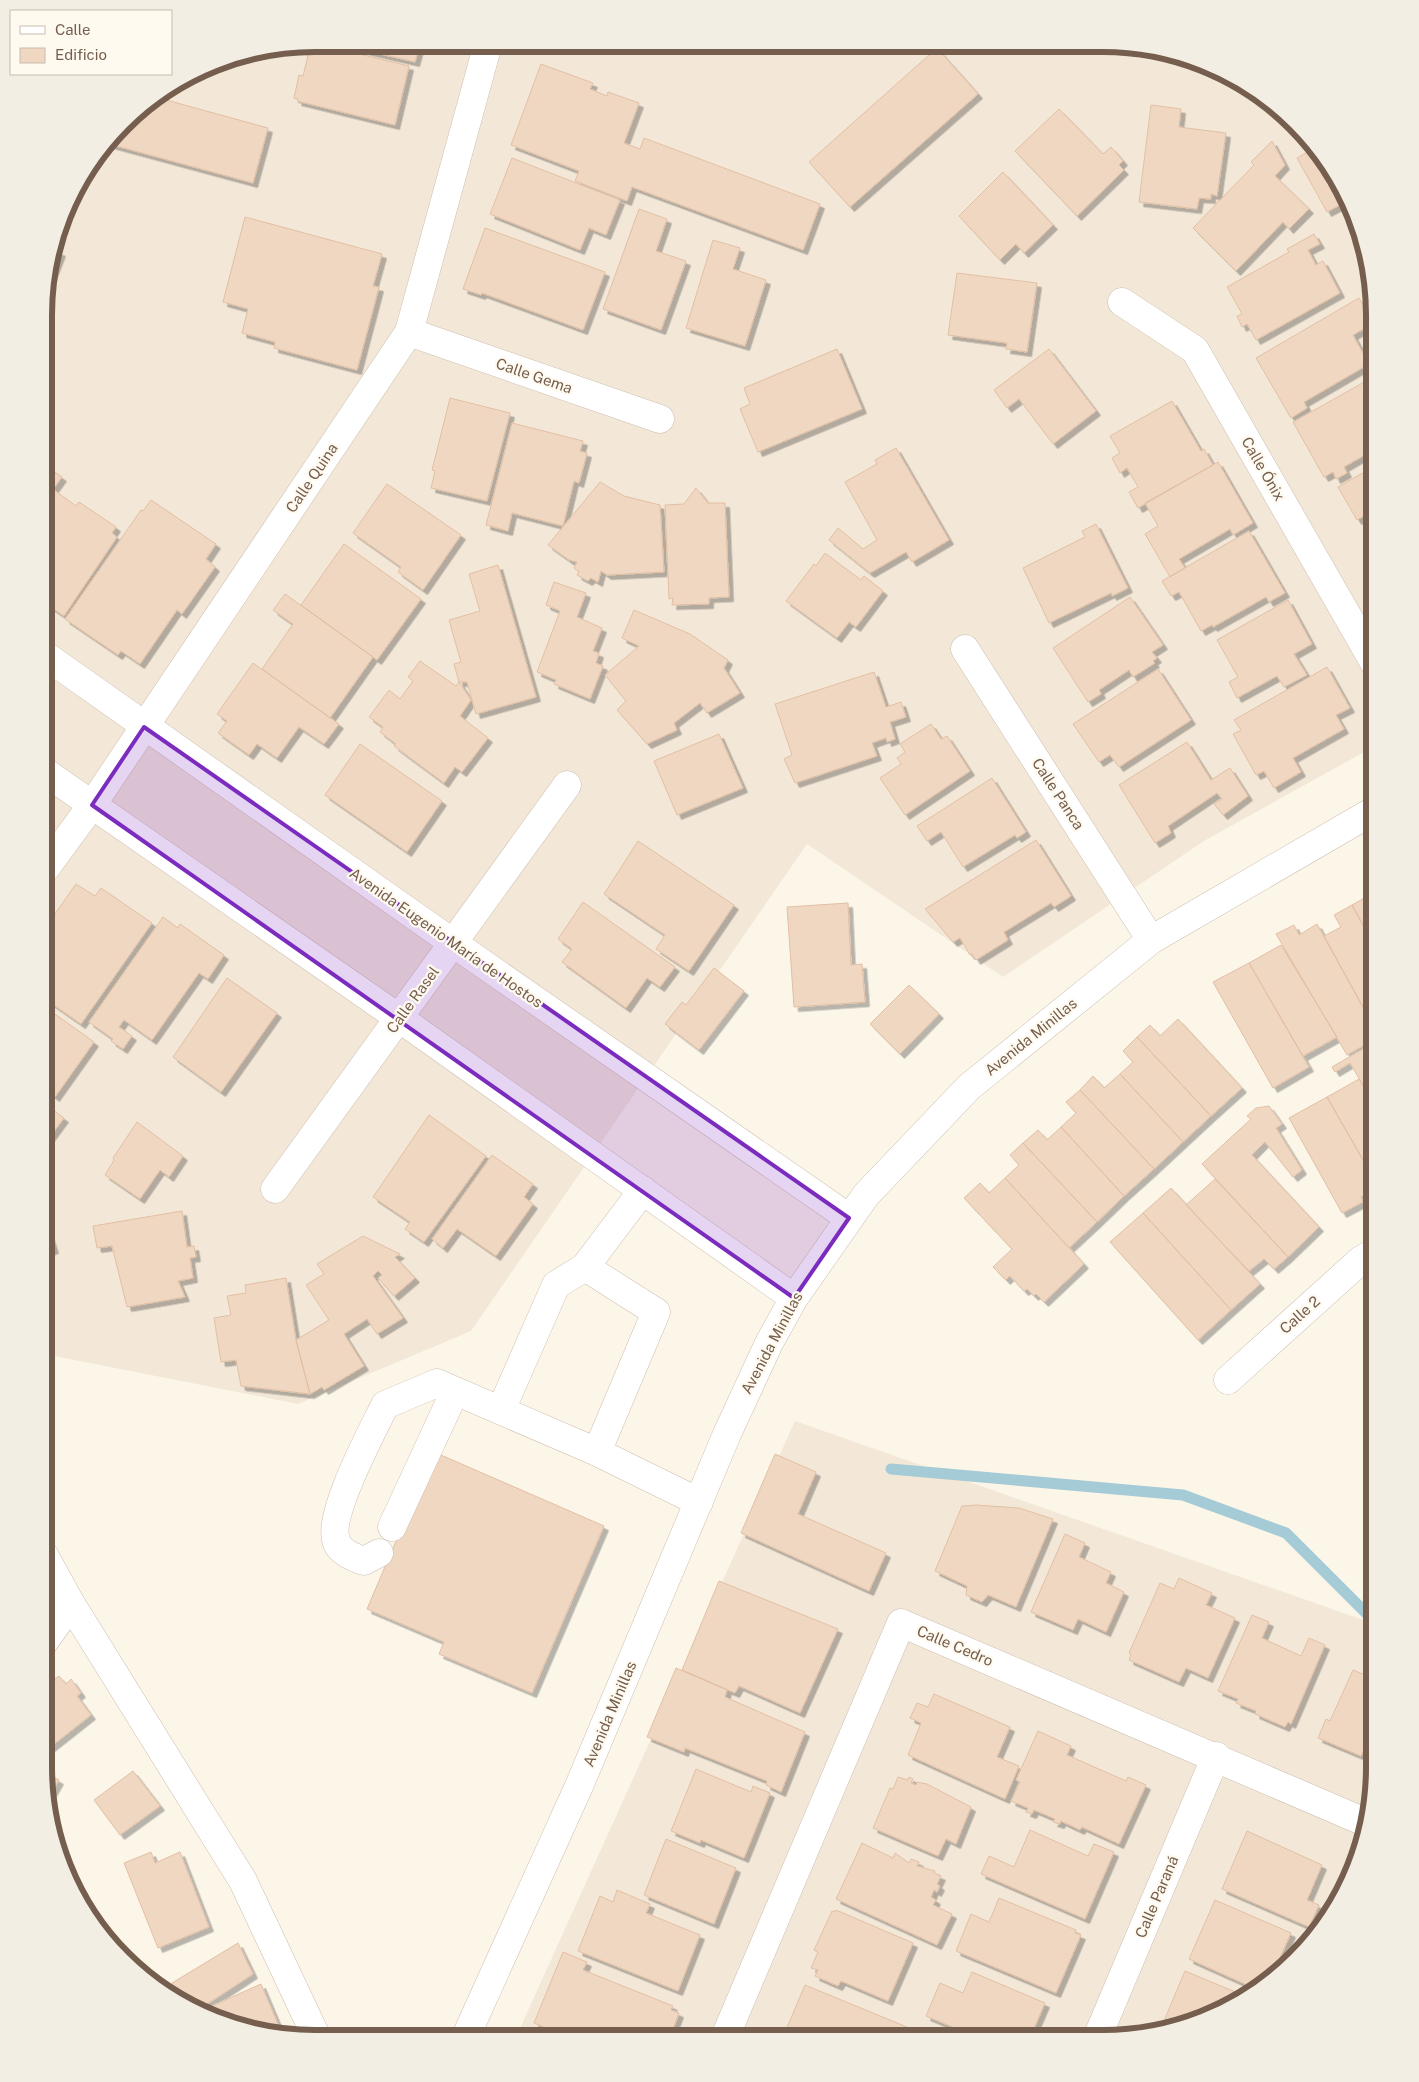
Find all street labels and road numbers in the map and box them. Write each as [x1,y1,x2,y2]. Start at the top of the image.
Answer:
street label: Calle Gema [494,355,575,397]
street label: Calle Ónix [1238,433,1289,504]
street label: Calle Quina [282,440,341,516]
street label: Calle Panca [1029,755,1088,833]
street label: Avenida Eugenio María de Hostos [347,864,546,1011]
street label: Calle Rasel [383,963,442,1036]
street label: Avenida Minillas [981,994,1080,1079]
street label: Avenida Minillas [738,1289,806,1397]
street label: Calle 2 [1276,1292,1323,1337]
street label: Calle Cedro [915,1622,996,1669]
street label: Avenida Minillas [580,1658,639,1769]
street label: Calle Paraná [1132,1853,1181,1940]

